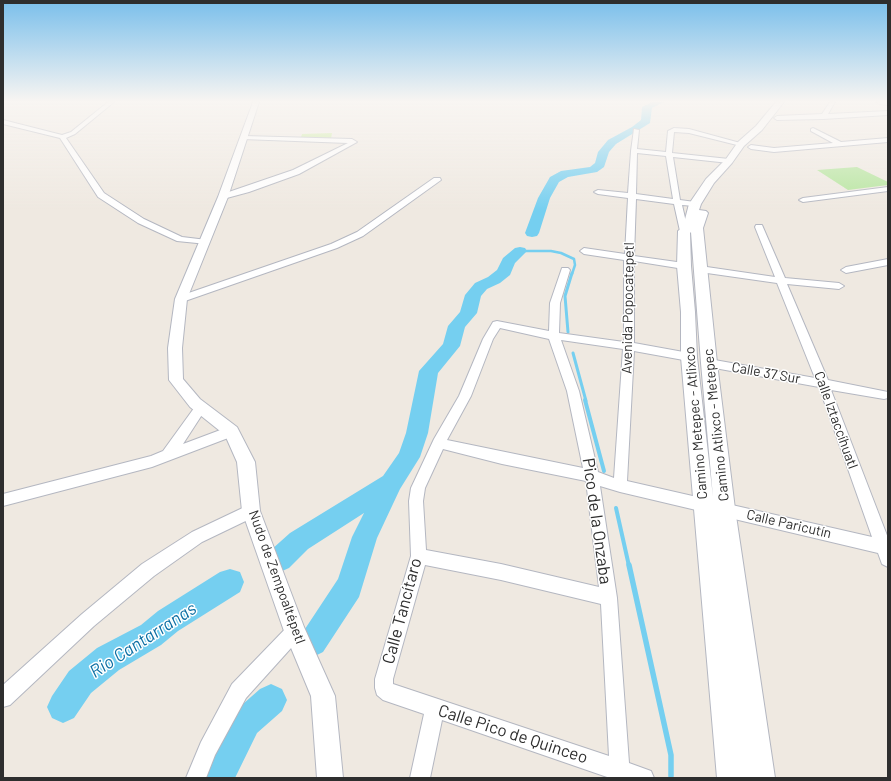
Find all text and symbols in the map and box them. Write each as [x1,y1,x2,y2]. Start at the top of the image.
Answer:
street label: Avenida Popocatepetl [618,242,638,374]
street label: Camino Metepec - Atlixco [681,346,711,500]
street label: Camino Atlixco - Metepec [700,348,732,502]
street label: Calle 37 Sur [730,359,802,387]
street label: Calle Iztaccíhuatl [811,369,861,471]
street label: Pico de la Onzaba [578,456,616,586]
street label: Calle Paricutín [745,506,833,542]
street label: Nudo de Zempoaltépetl [245,508,309,646]
street label: Calle Tancítaro [378,556,426,666]
water label: Rio Cantarranas [86,598,200,682]
street label: Calle Pico de Quinceo [436,700,590,768]

